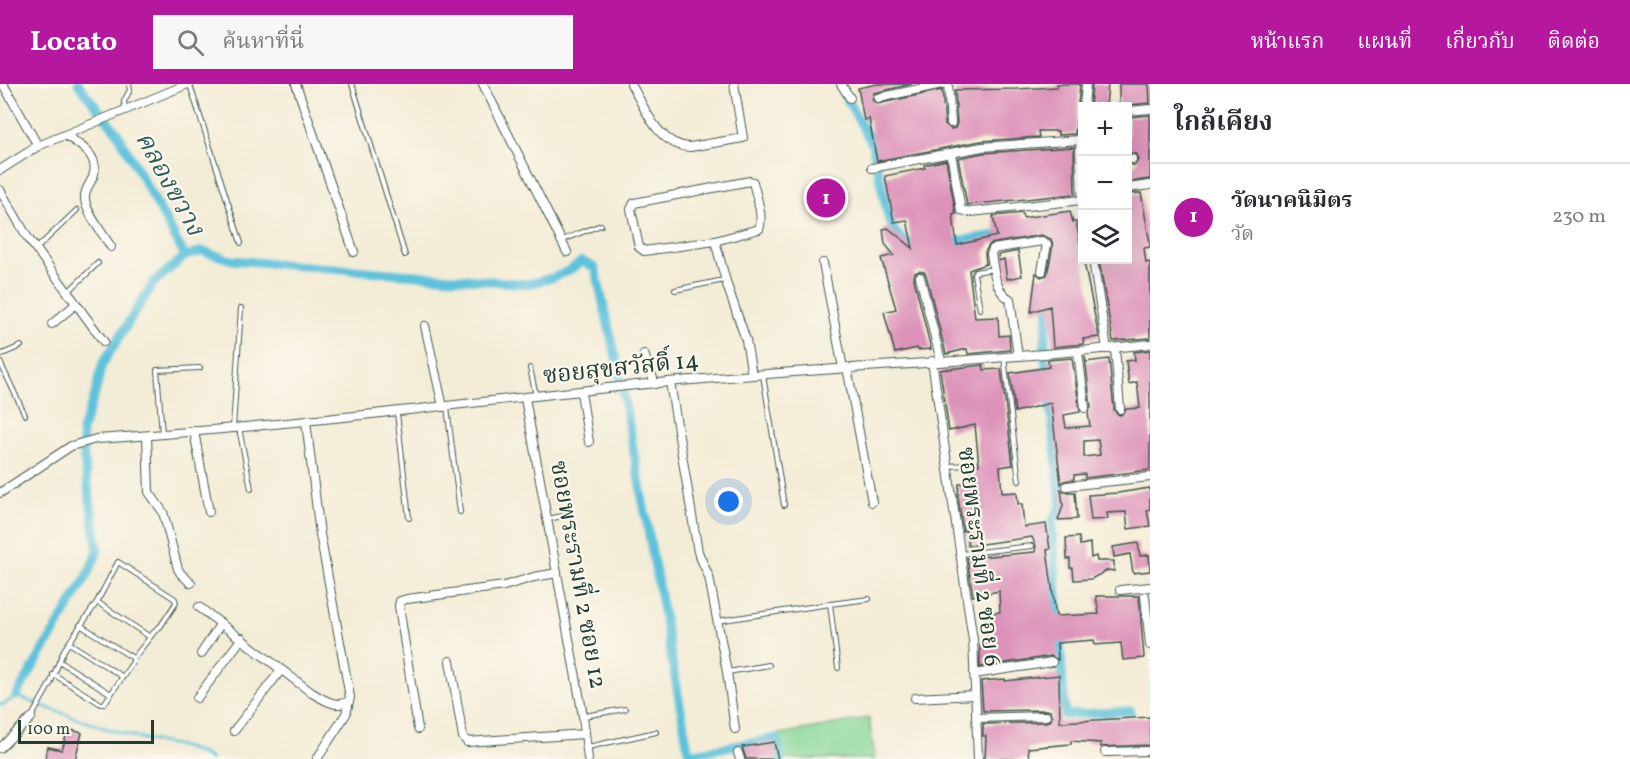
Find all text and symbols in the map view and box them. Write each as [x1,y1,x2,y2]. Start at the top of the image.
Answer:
search box [153,15,573,69]
text: Locato [30,23,117,62]
icon: search [174,26,207,59]
text: ค้นหาที่นี่ [222,27,304,58]
text: หน้าแรก [1251,28,1324,57]
text: แผนที่ [1357,28,1412,57]
text: เกี่ยวกับ [1445,28,1515,57]
text: ติดต่อ [1548,28,1600,57]
map controls [1078,102,1132,264]
button: + [1078,102,1132,156]
text: ใกล้เคียง [1174,105,1273,141]
water label: คลองขวาง [126,125,213,243]
button: − [1078,156,1132,210]
pin: 1 [806,176,846,220]
text: วัดนาคนิมิตร [1231,186,1353,217]
text: 1 [1189,203,1198,231]
text: 230 m [1552,203,1606,231]
button: layers [1078,210,1132,264]
text: วัด [1231,221,1254,249]
street label: ซอยสุขสวัสดิ์ 14 [541,341,701,394]
street label: ซอยพระรามที่ 2 ซอย 6 [948,445,1011,669]
street label: ซอยพระรามที่ 2 ซอย 12 [540,458,617,692]
your location [714,487,743,516]
scale bar [18,717,154,744]
text: 100 m [27,719,70,741]

